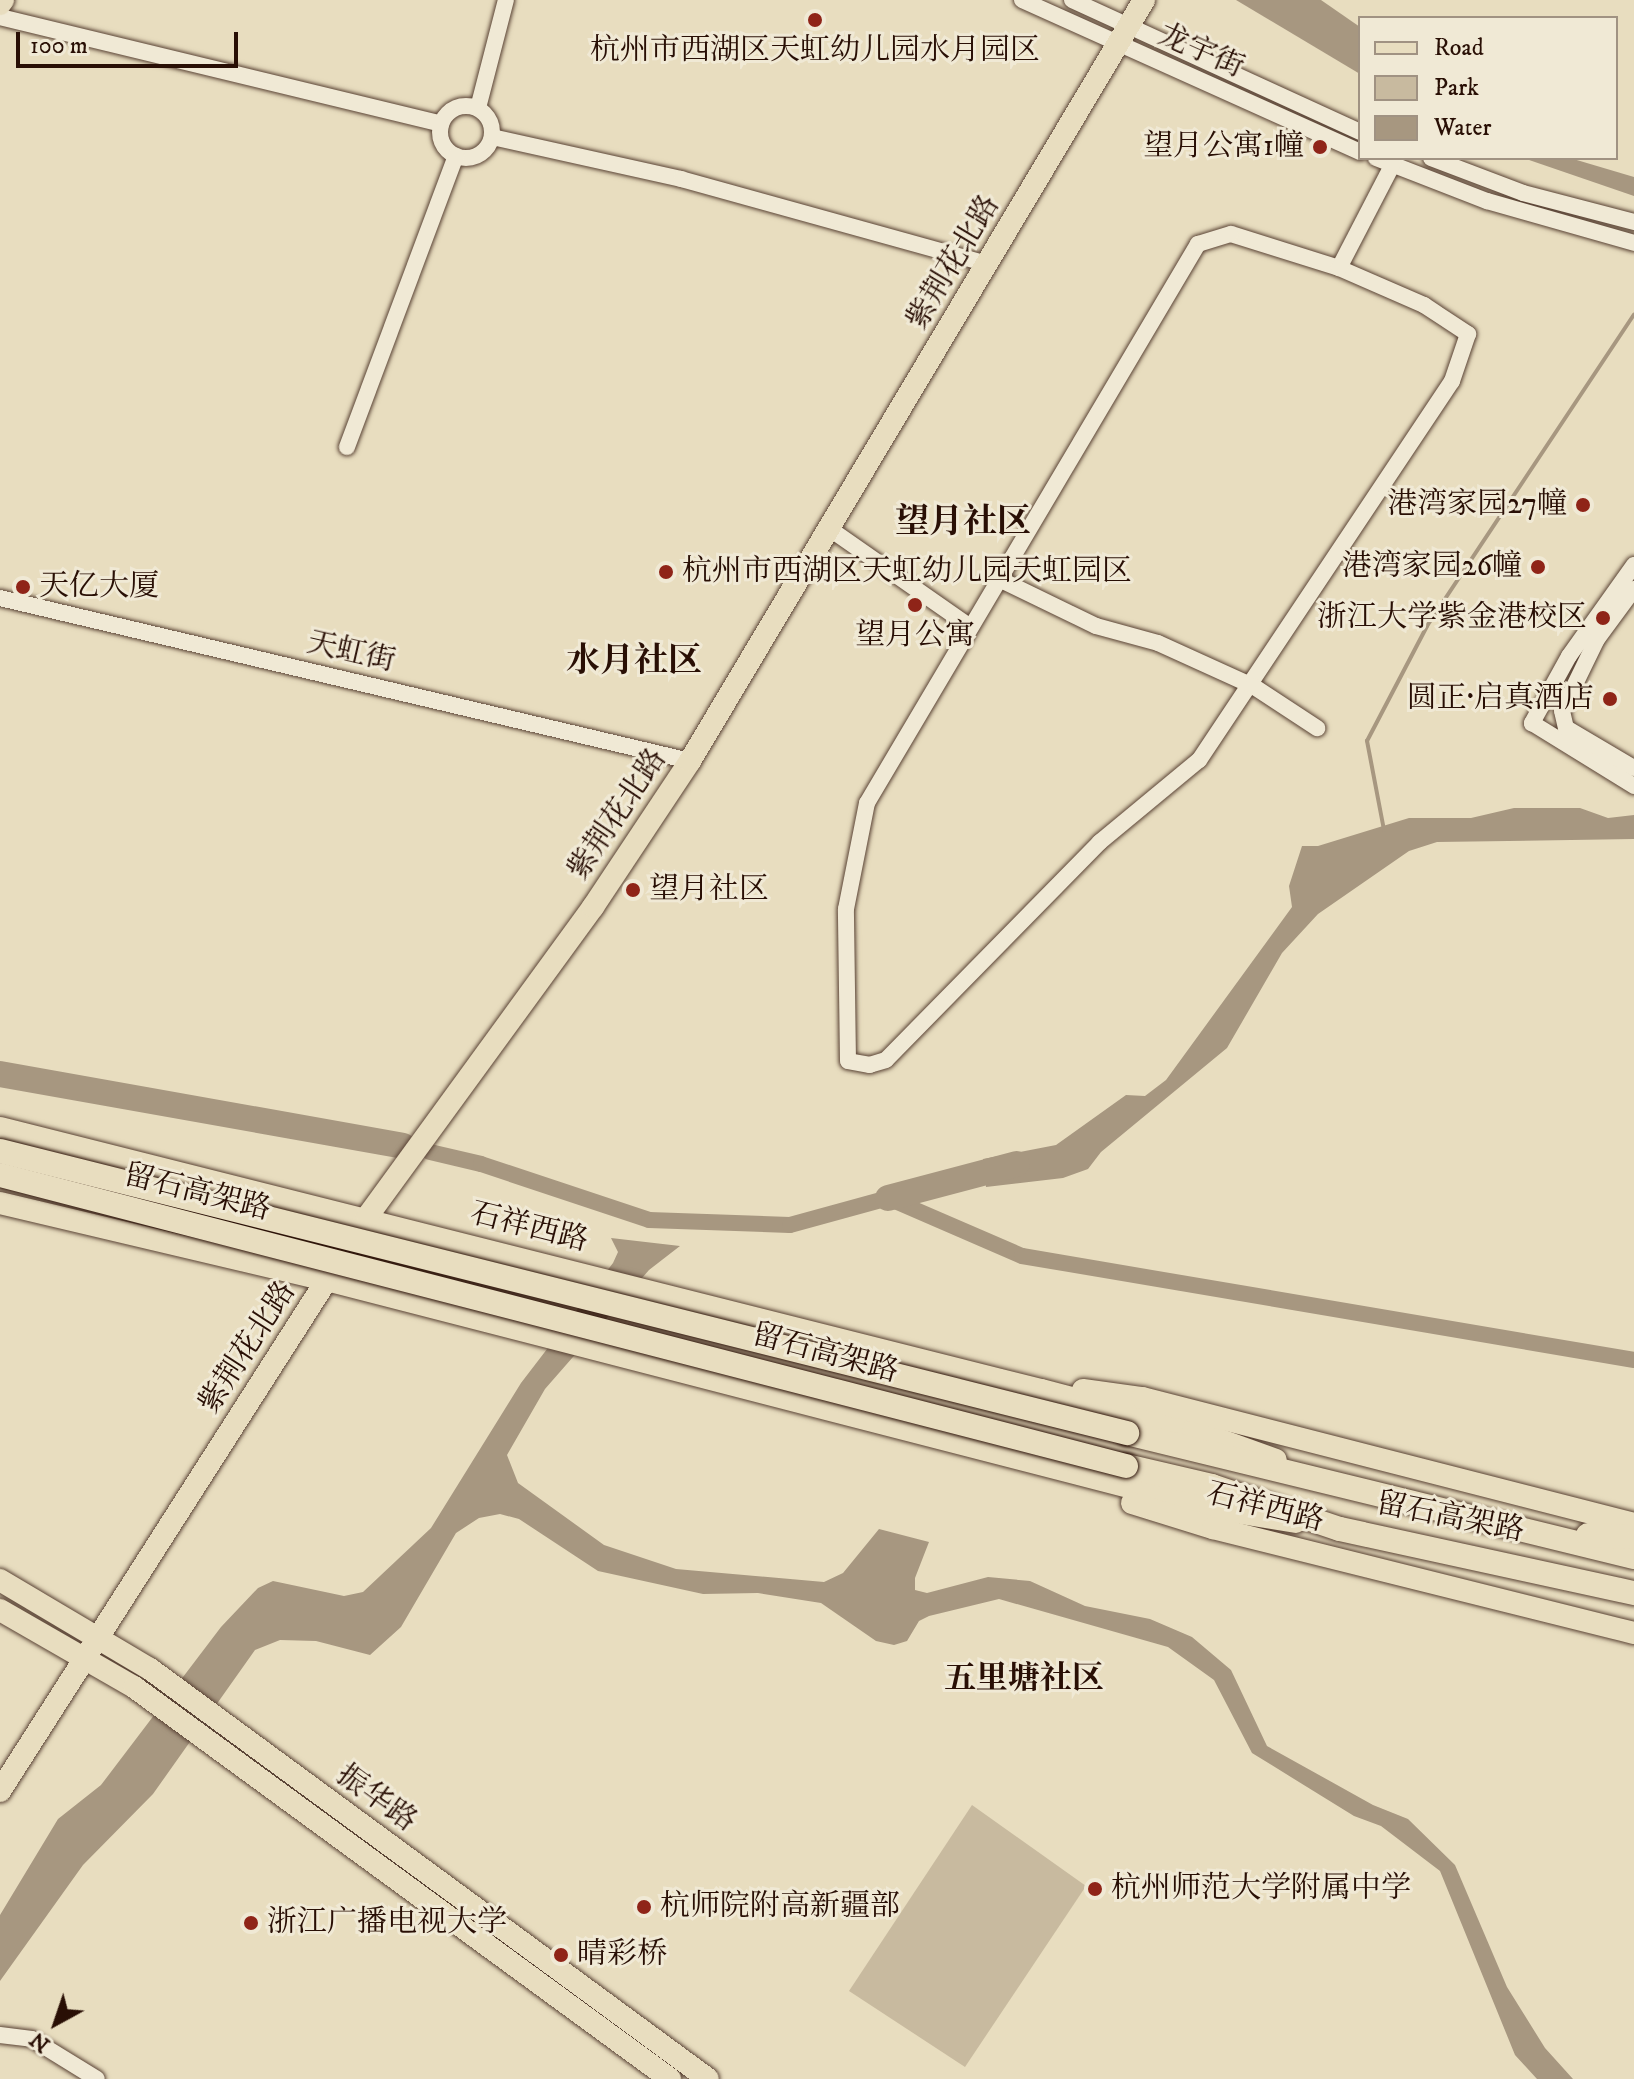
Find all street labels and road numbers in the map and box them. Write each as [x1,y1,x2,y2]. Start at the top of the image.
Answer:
street label: 龙宇街 [1153,17,1249,87]
street label: 紫荆花北路 [900,189,1008,337]
street label: 天虹街 [303,625,399,681]
street label: 紫荆花北路 [561,743,675,887]
street label: 留石高架路 [120,1157,274,1229]
street label: 石祥西路 [466,1196,592,1260]
street label: 紫荆花北路 [192,1275,304,1421]
street label: 留石高架路 [748,1317,902,1391]
street label: 石祥西路 [1202,1476,1328,1540]
street label: 留石高架路 [1373,1486,1527,1550]
street label: 振华路 [329,1758,423,1840]

